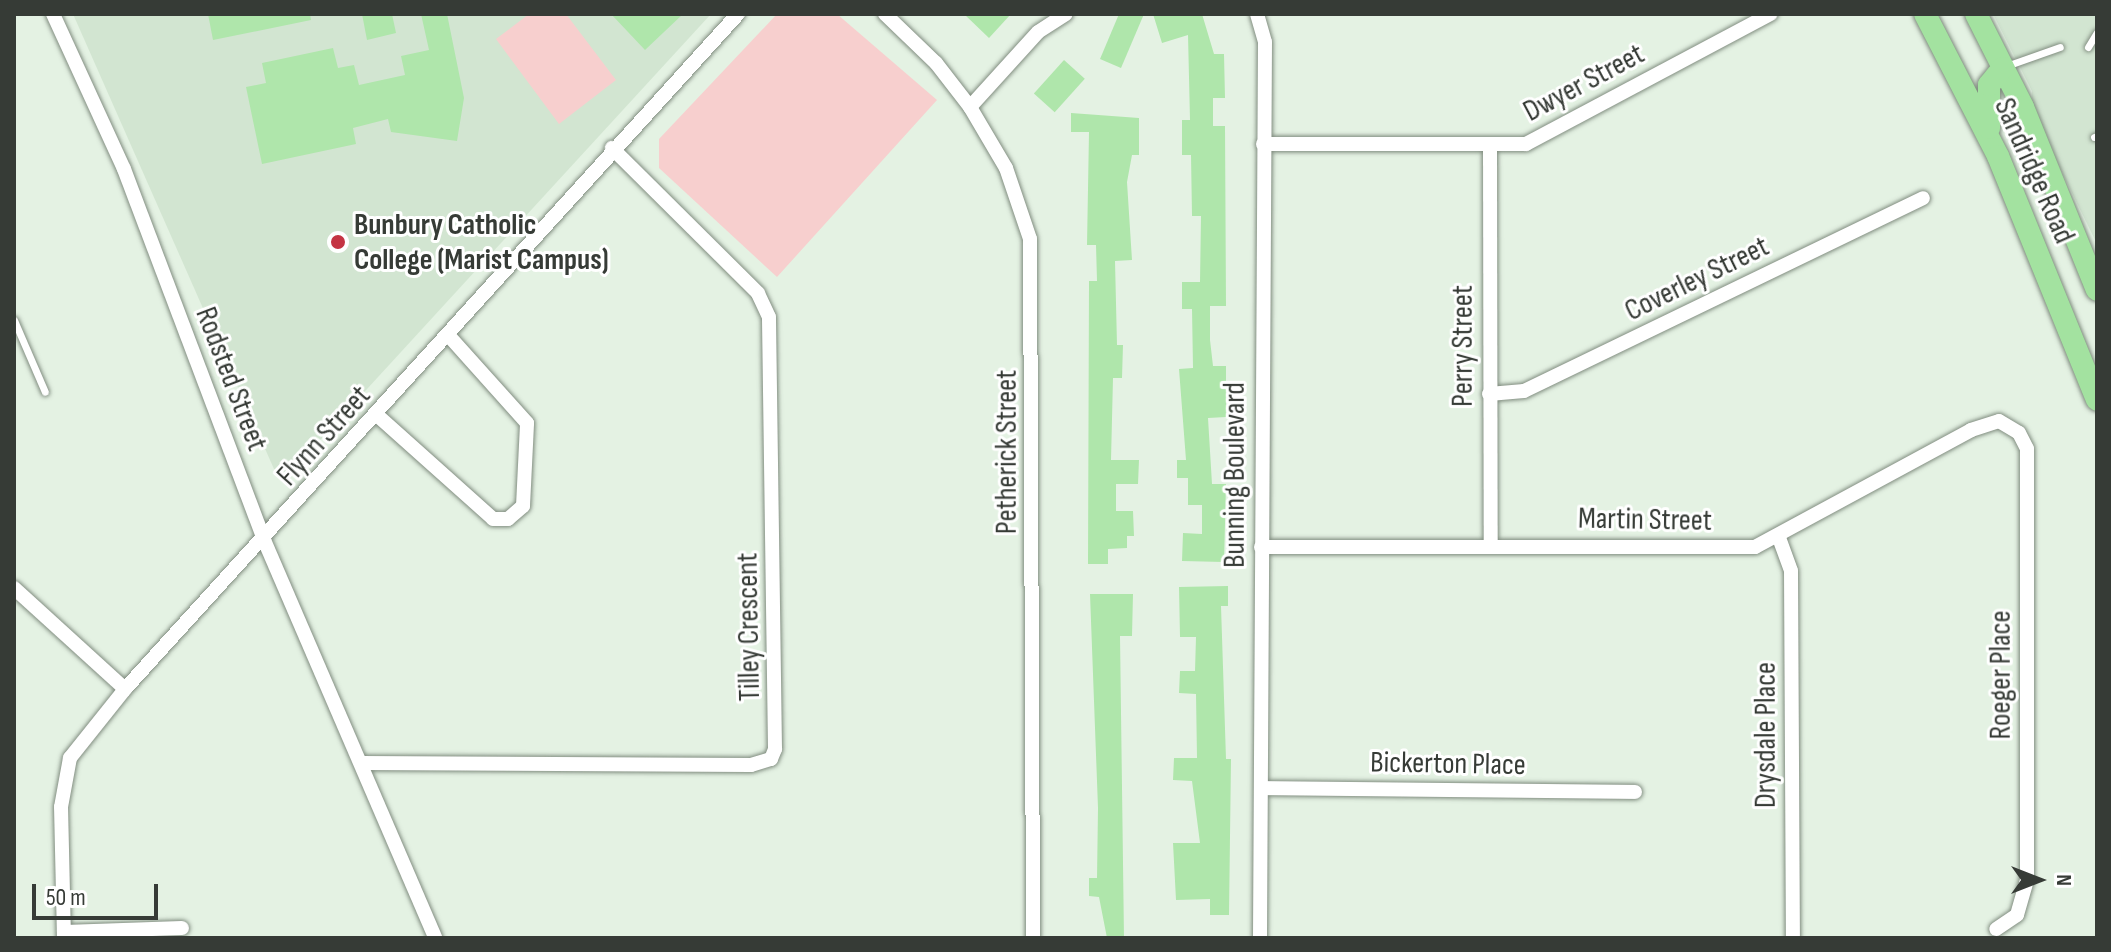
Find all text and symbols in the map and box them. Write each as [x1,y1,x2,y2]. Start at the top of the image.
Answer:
street label: Dwyer Street [1517,36,1651,130]
street label: Sandridge Road [1986,93,2082,249]
place label: Bunbury Catholic College (Marist Campus) [354,207,609,278]
street label: Coverley Street [1619,229,1775,329]
marker: Bunbury Catholic College (Marist Campus) [329,233,347,251]
street label: Perry Street [1445,285,1481,407]
street label: Rodsted Street [187,302,275,456]
street label: Petherick Street [989,370,1025,534]
street label: Flynn Street [270,379,378,493]
street label: Bunning Boulevard [1217,382,1253,568]
street label: Martin Street [1578,501,1712,539]
street label: Tilley Crescent [730,552,768,702]
street label: Roeger Place [1983,610,2019,740]
street label: Drysdale Place [1748,662,1784,808]
street label: Bickerton Place [1370,745,1526,783]
north arrow [1999,840,2079,920]
scale bar [36,868,162,918]
text: N [2050,874,2077,886]
text: 50 m [46,883,86,912]

